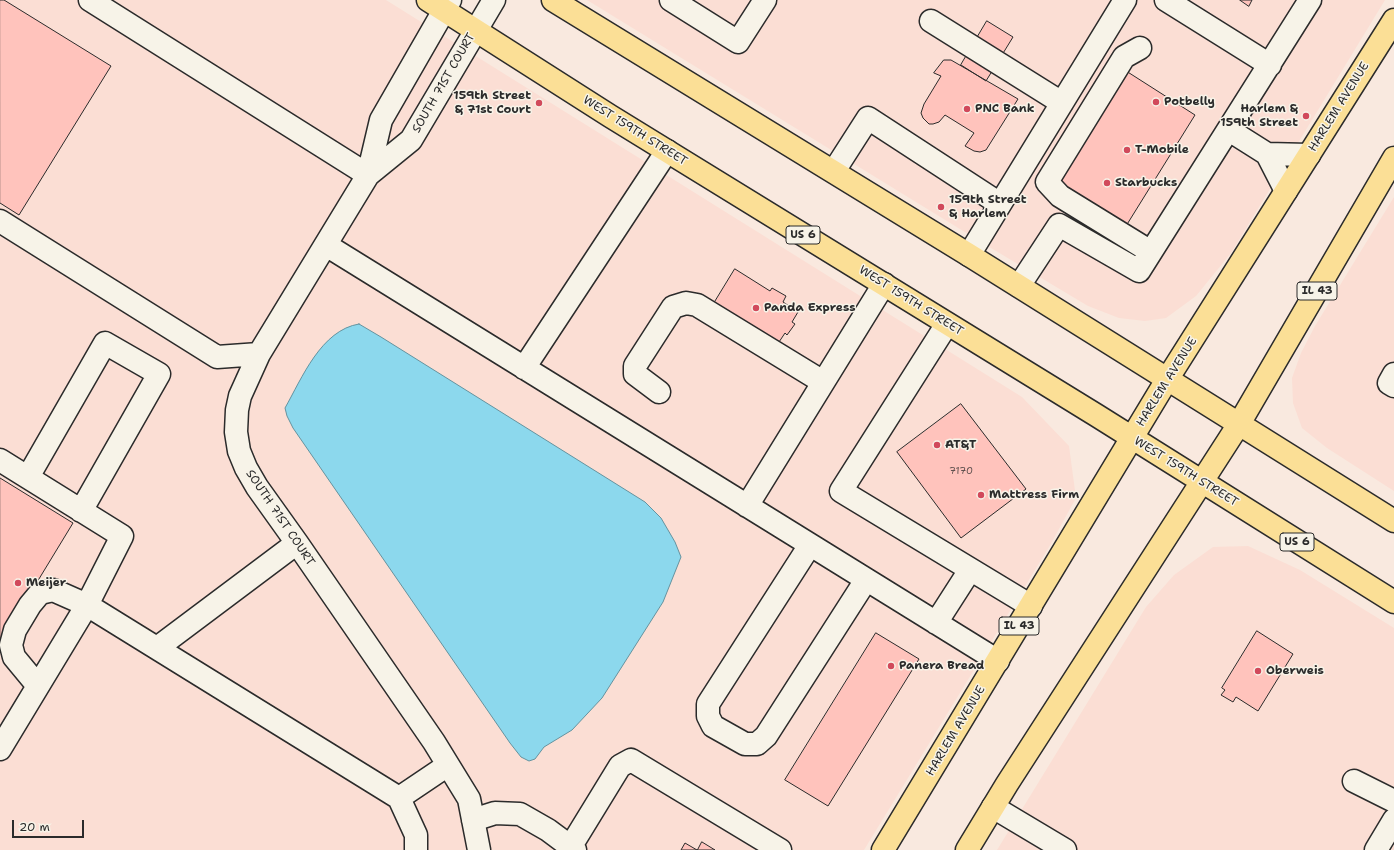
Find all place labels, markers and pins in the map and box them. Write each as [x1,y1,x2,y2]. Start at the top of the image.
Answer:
place label: 159th Street & 71st Court [453,89,531,117]
place label: Potbelly [1164,95,1215,109]
marker: Potbelly [1151,97,1161,107]
marker: 159th Street & 71st Court [534,98,544,108]
place label: PNC Bank [975,102,1035,116]
place label: Harlem & 159th Street [1220,102,1298,130]
marker: PNC Bank [962,104,972,114]
marker: Harlem & 159th Street [1301,111,1311,121]
place label: T-Mobile [1135,143,1189,157]
marker: T-Mobile [1122,145,1132,155]
place label: Starbucks [1115,176,1177,190]
marker: Starbucks [1102,178,1112,188]
place label: 159th Street & Harlem [949,193,1027,221]
marker: 159th Street & Harlem [936,202,946,212]
place label: Panda Express [764,301,856,315]
marker: Panda Express [751,303,761,313]
place label: AT&T [945,438,977,452]
marker: AT&T [932,440,942,450]
place label: Mattress Firm [989,488,1079,502]
marker: Mattress Firm [976,490,986,500]
place label: Meijer [26,576,66,590]
marker: Meijer [13,578,23,588]
place label: Panera Bread [899,659,984,673]
marker: Panera Bread [886,661,896,671]
place label: Oberweis [1266,664,1324,678]
marker: Oberweis [1253,666,1263,676]

